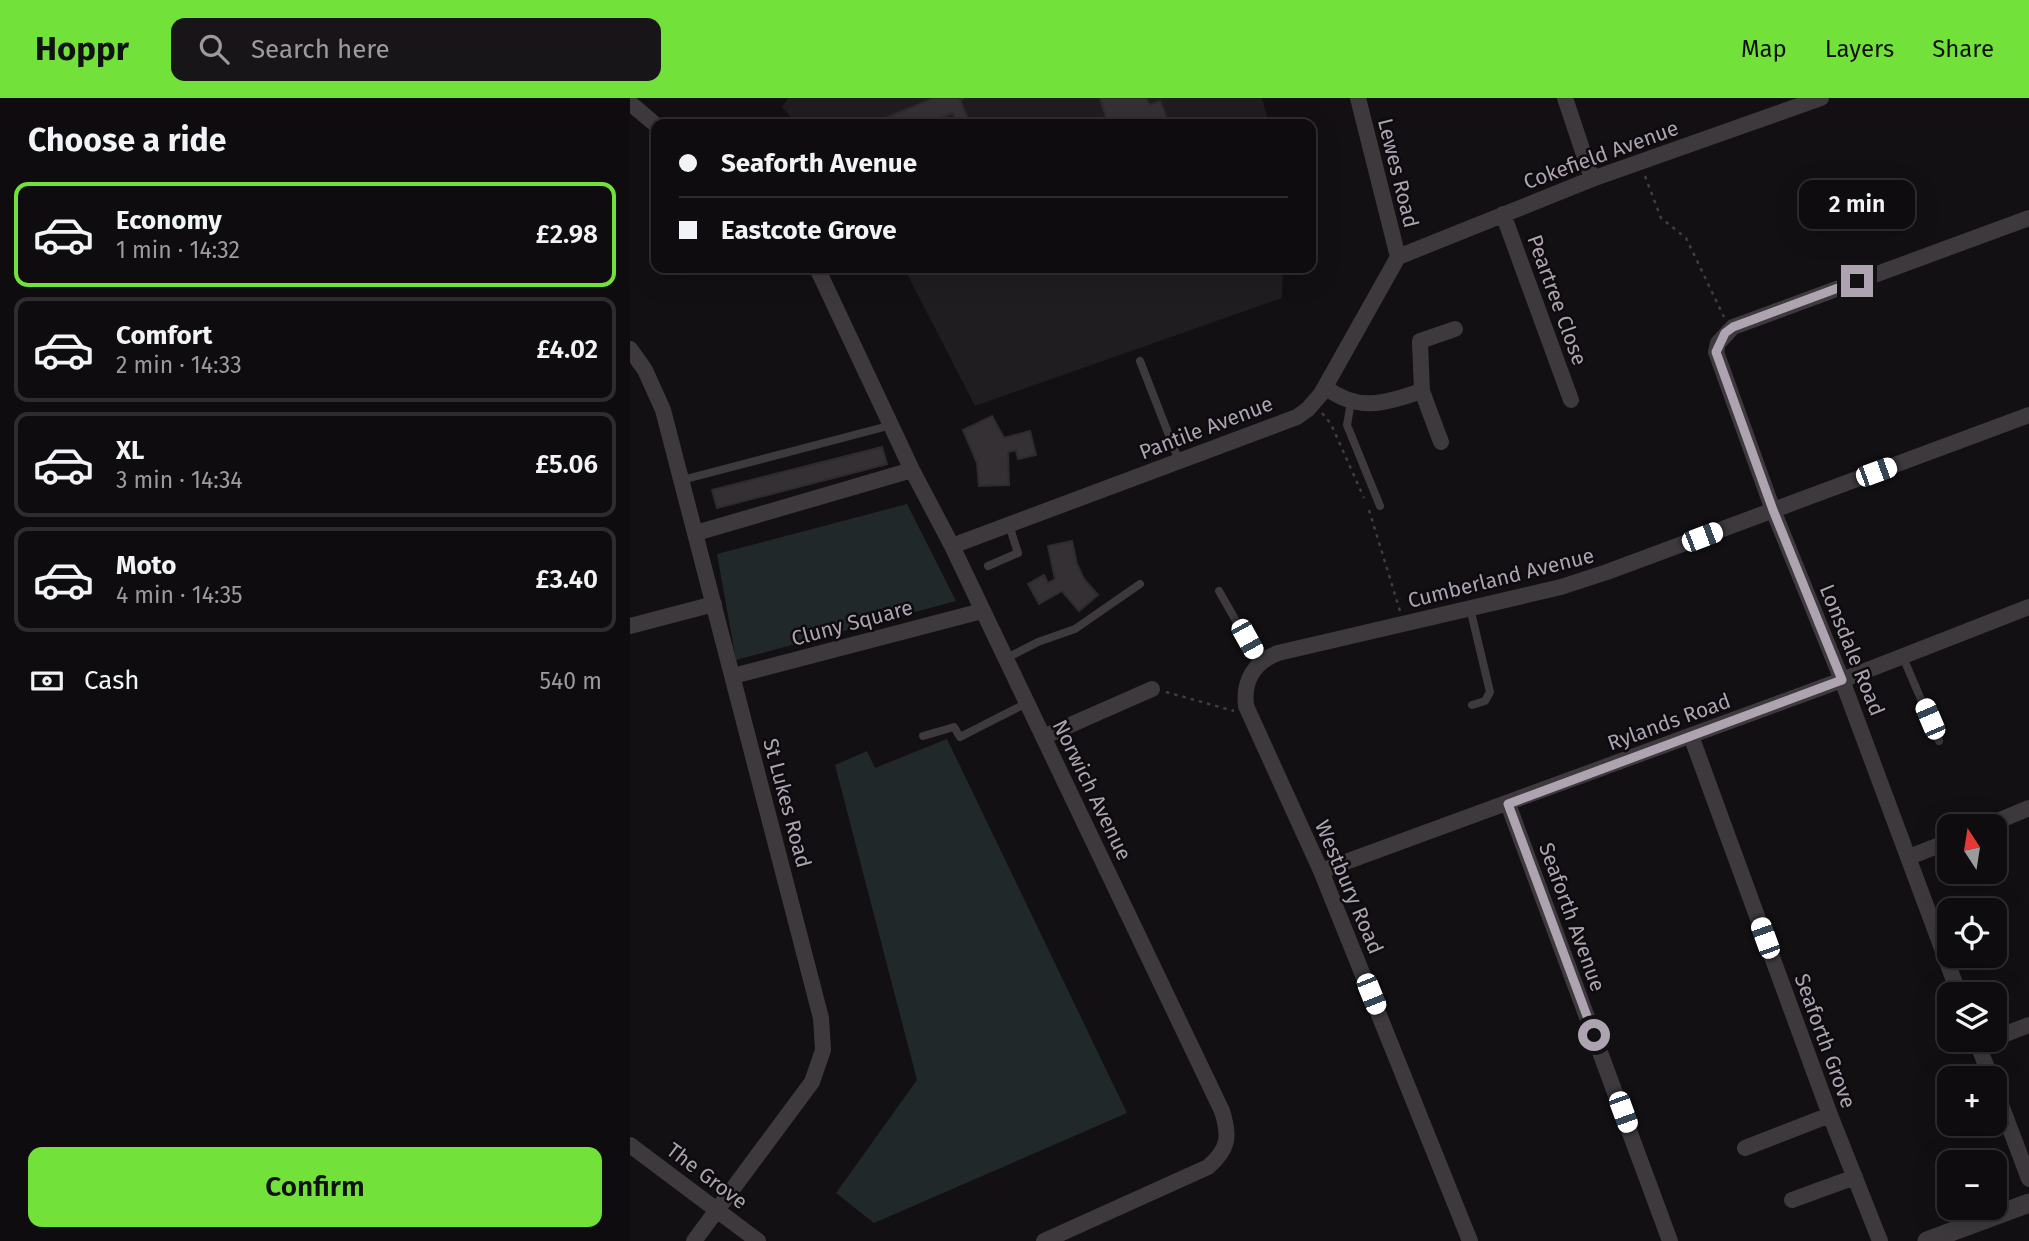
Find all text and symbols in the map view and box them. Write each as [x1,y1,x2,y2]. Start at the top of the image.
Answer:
search box [171,18,661,81]
text: Hoppr [35,29,129,69]
icon: search [195,30,233,68]
text: Search here [251,34,390,65]
text: Map [1741,35,1787,63]
text: Layers [1825,35,1894,63]
text: Share [1932,35,1994,63]
street label: Cokefield Avenue [1520,115,1682,195]
street label: Lewes Road [1372,116,1424,230]
text: Choose a ride [28,121,226,159]
text: Seaforth Avenue [721,148,917,179]
callout: 2 min [1799,180,1915,228]
text: 2 min [1829,190,1885,218]
icon: car [32,203,95,266]
text: Economy [116,205,222,236]
text: Eastcote Grove [721,215,897,246]
text: £2.98 [536,219,598,250]
street label: Peartree Close [1521,231,1593,369]
text: 1 min · 14:32 [116,236,240,264]
route end [1841,265,1873,297]
icon: car [32,318,95,381]
text: Comfort [116,320,212,351]
text: £4.02 [536,334,598,365]
text: 2 min · 14:33 [116,351,242,379]
street label: Pantile Avenue [1136,391,1276,465]
icon: car [32,433,95,496]
text: XL [116,435,144,466]
text: £5.06 [535,449,598,480]
car [1853,455,1900,489]
text: 3 min · 14:34 [116,466,242,494]
car [1679,520,1726,554]
street label: Cumberland Avenue [1405,542,1597,614]
icon: car [32,548,95,611]
text: Moto [116,550,176,581]
text: £3.40 [536,564,598,595]
street label: Lonsdale Road [1814,580,1890,720]
text: 4 min · 14:35 [116,581,243,609]
street label: Cluny Square [788,594,916,652]
car [1228,616,1267,662]
icon: cash [28,662,66,700]
text: Cash [84,665,140,696]
text: 540 m [540,667,602,695]
street label: Rylands Road [1604,688,1734,756]
car [1913,696,1948,742]
street label: Norwich Avenue [1047,715,1137,865]
street label: St Lukes Road [757,736,817,870]
north arrow [1937,814,2007,884]
map controls [1937,814,2007,1220]
street label: Westbury Road [1309,816,1389,958]
street label: Seaforth Avenue [1533,839,1611,995]
button: locate [1937,898,2007,968]
car [1748,915,1783,961]
street label: Seaforth Grove [1789,970,1861,1112]
car [1354,971,1389,1017]
button: layers [1937,982,2007,1052]
route start [1578,1019,1610,1051]
button: + [1937,1066,2007,1136]
car [1606,1089,1641,1135]
street label: The Grove [661,1137,753,1215]
button: Confirm [28,1147,602,1227]
button: − [1937,1150,2007,1220]

